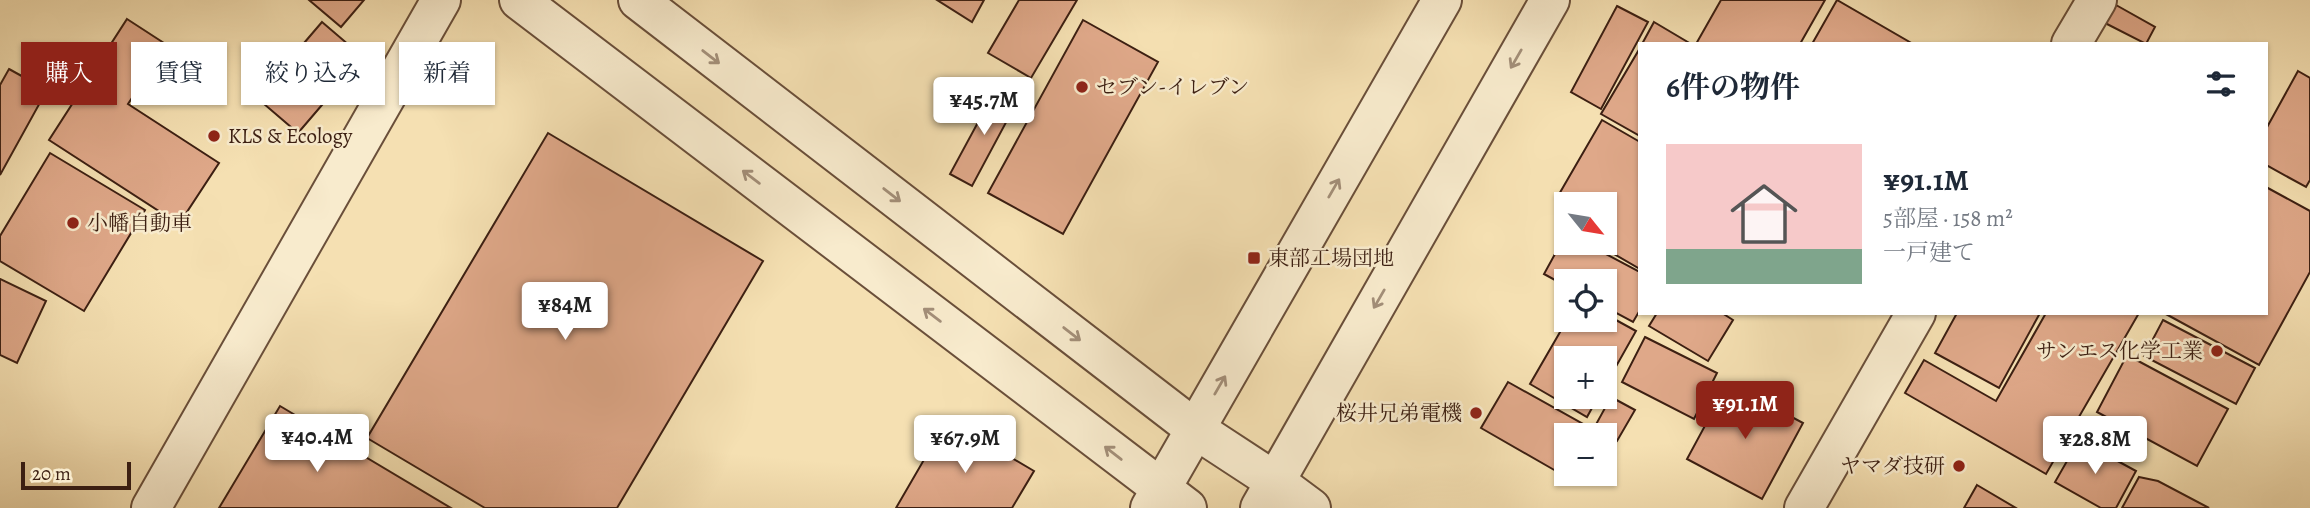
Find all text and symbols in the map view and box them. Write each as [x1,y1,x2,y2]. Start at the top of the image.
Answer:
chip: 購入 [21,42,117,105]
chip: 賃貸 [131,42,227,105]
chip: 絞り込み [241,42,385,105]
chip: 新着 [399,42,495,105]
one-way arrow [702,49,720,64]
one-way arrow [1509,49,1523,69]
icon: filters [2202,65,2240,103]
text: 6件の物件 [1666,67,1800,107]
place label: セブン-イレブン [1096,73,1249,101]
pin: ¥45.7M [927,78,1041,137]
marker: セブン-イレブン [1074,79,1090,95]
text: ¥45.7M [949,84,1019,115]
place label: KLS & Ecology [228,122,353,150]
marker: KLS & Ecology [206,128,222,144]
text: ¥91.1M [1883,160,1969,200]
one-way arrow [742,169,761,184]
icon: home [1722,172,1806,256]
one-way arrow [1327,178,1341,198]
one-way arrow [882,188,900,203]
north arrow [1554,192,1617,256]
map controls [1554,192,1617,486]
text: 5部屋 · 158 m² [1883,203,2013,234]
place label: 小幡自動車 [87,209,192,237]
marker: 小幡自動車 [65,215,81,231]
text: 一戸建て [1883,237,1975,268]
place label: 東部工場団地 [1268,244,1394,272]
marker: 東部工場団地 [1246,250,1262,266]
button: locate [1554,269,1617,332]
pin: ¥84M [524,282,606,342]
one-way arrow [1371,288,1385,308]
text: ¥84M [538,289,592,320]
one-way arrow [923,307,942,322]
one-way arrow [1062,327,1081,342]
place label: サンエス化学工業 [2036,337,2203,365]
marker: サンエス化学工業 [2209,343,2225,359]
button: + [1554,346,1617,409]
one-way arrow [1213,375,1227,395]
pin: ¥91.1M [1688,382,1802,441]
text: ¥91.1M [1712,388,1778,419]
place label: 桜井兄弟電機 [1336,399,1462,427]
marker: 桜井兄弟電機 [1468,405,1484,421]
pin: ¥40.4M [260,414,374,474]
pin: ¥67.9M [908,416,1022,475]
pin: ¥28.8M [2038,416,2152,476]
text: ¥40.4M [281,421,353,452]
text: ¥67.9M [930,422,1000,453]
button: − [1554,423,1617,486]
text: ¥28.8M [2059,423,2131,454]
one-way arrow [1104,445,1122,460]
place label: ヤマダ技研 [1840,452,1945,480]
marker: ヤマダ技研 [1951,458,1967,474]
scale bar [21,459,131,491]
text: 20 m [32,461,71,487]

